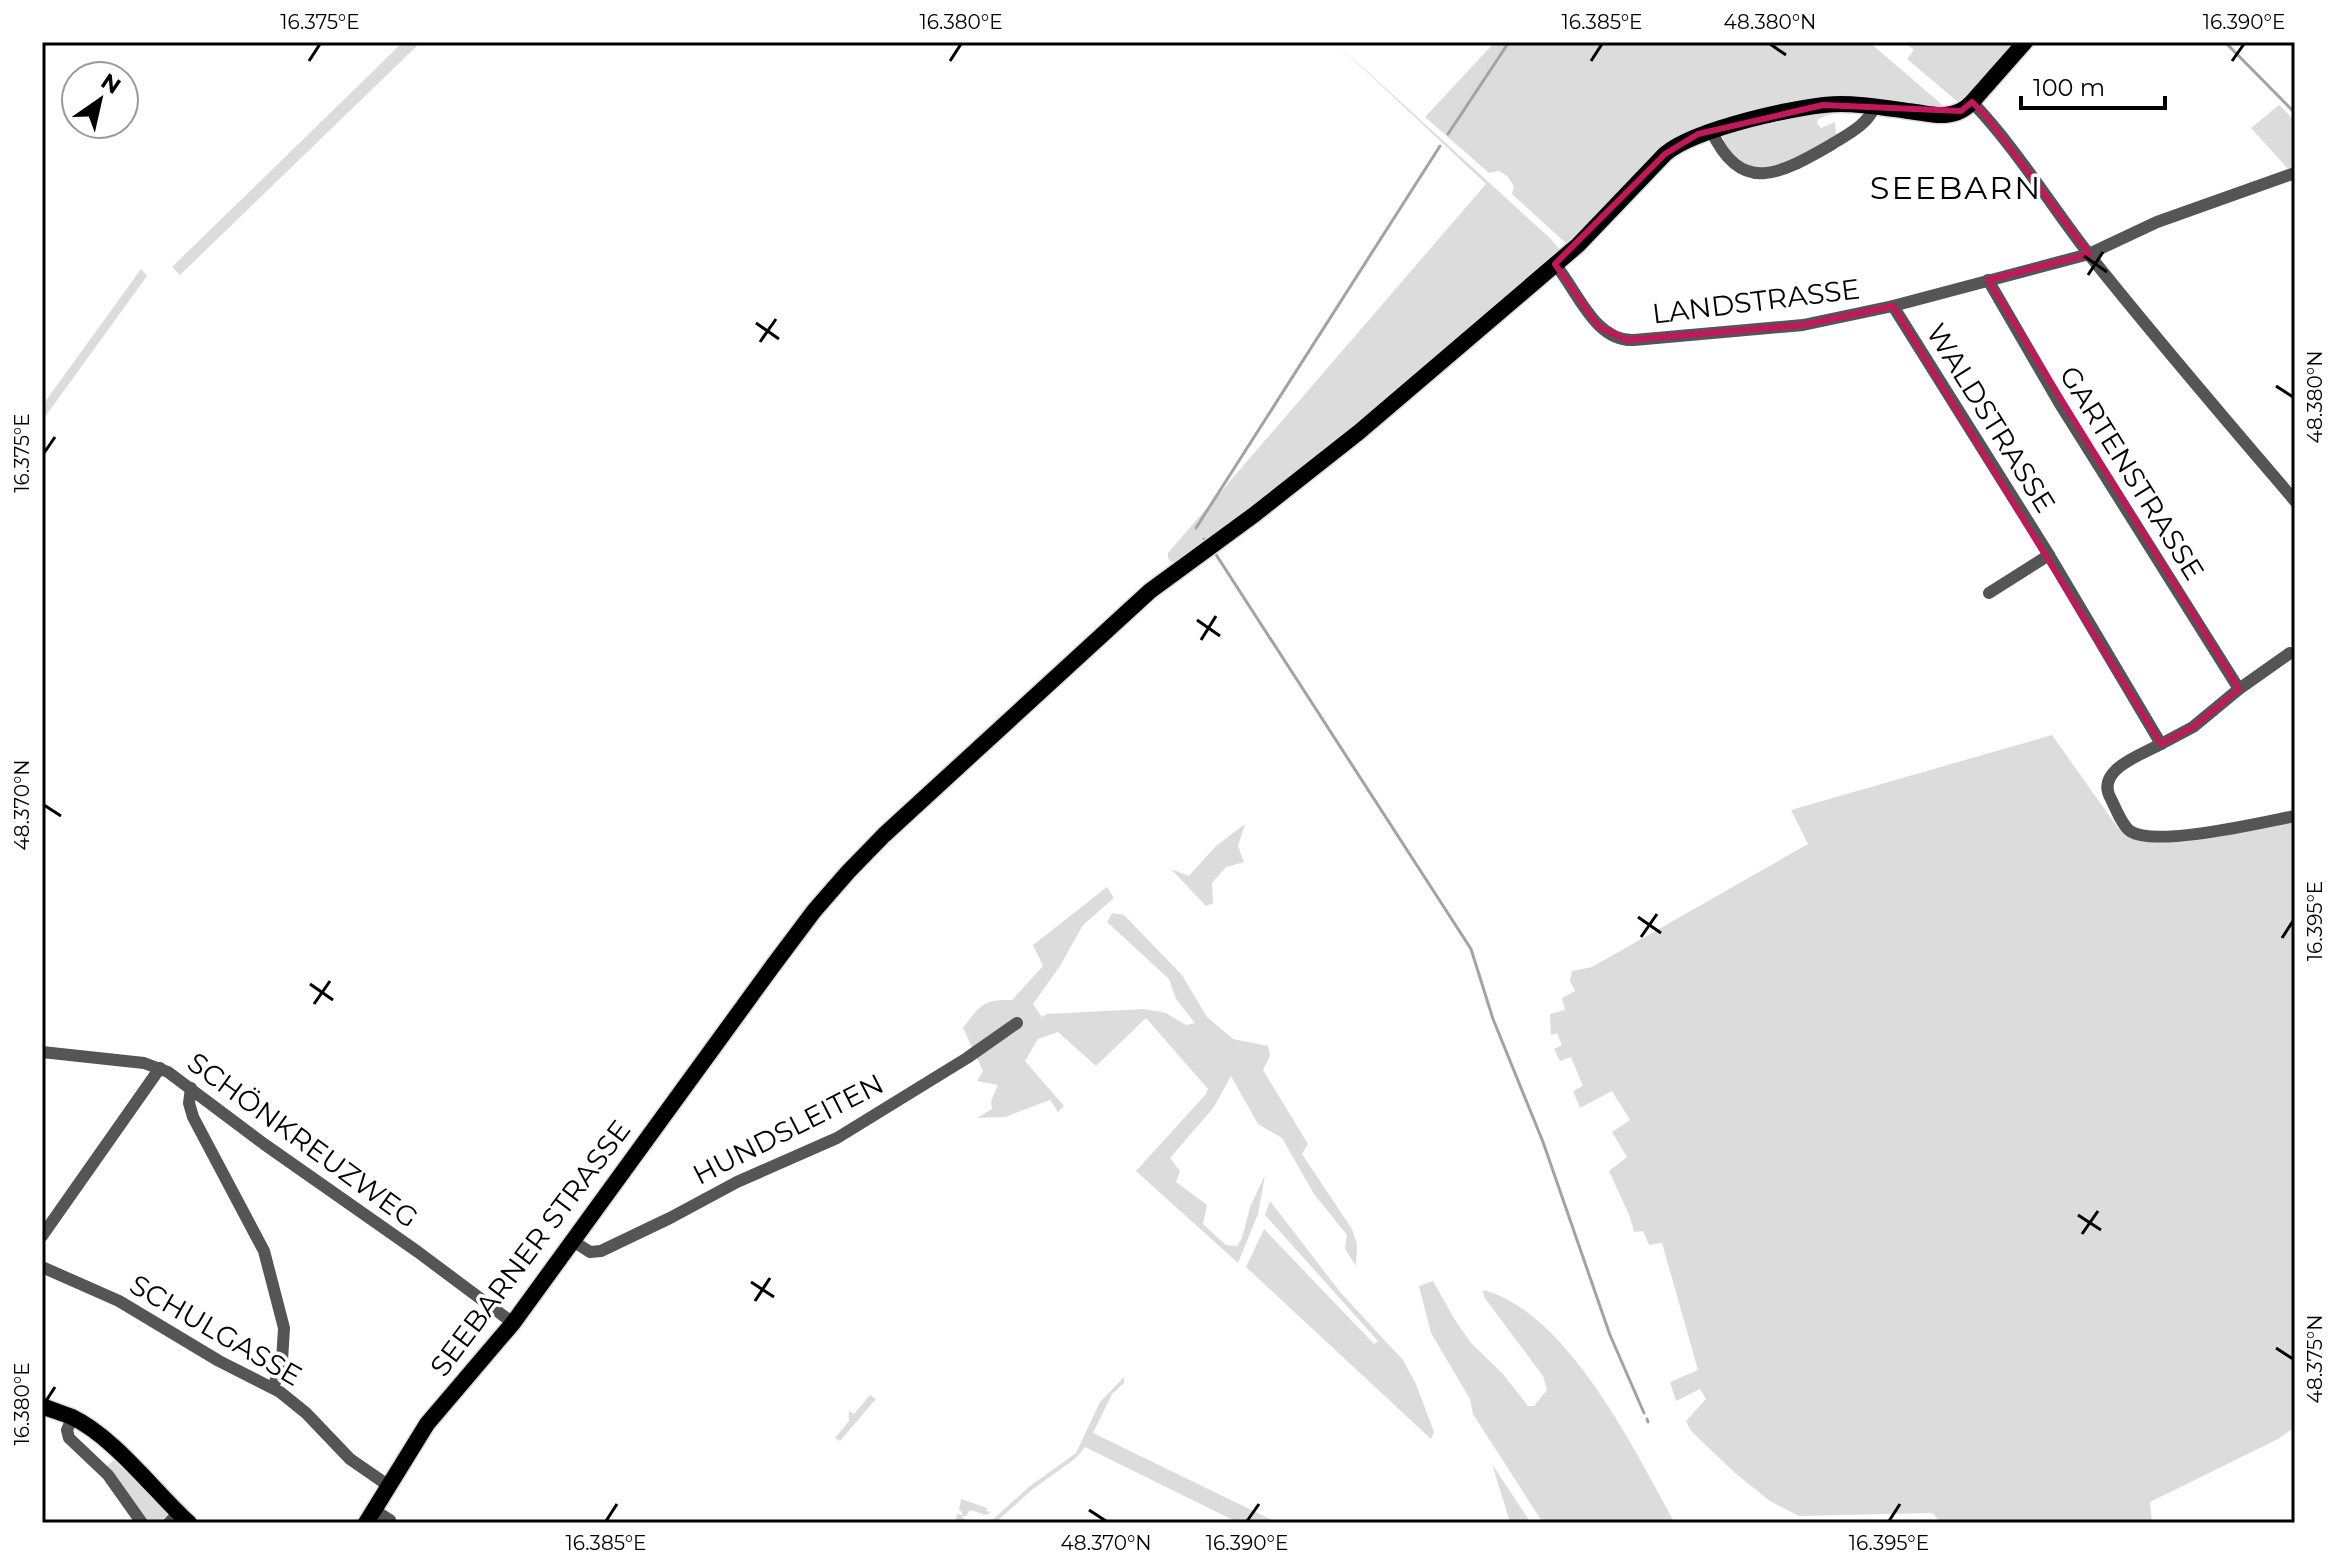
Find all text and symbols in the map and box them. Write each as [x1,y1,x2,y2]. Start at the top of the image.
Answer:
text: 16.375°E [280,10,360,34]
text: 16.380°E [919,10,1003,34]
text: 16.385°E [1562,10,1642,34]
text: 48.380°N [1724,10,1816,34]
text: 16.390°E [2203,10,2285,34]
north arrow [60,60,140,140]
scale bar [2021,60,2165,110]
text: N [96,68,126,100]
text: 100 m [2033,73,2105,102]
district label: SEEBARN [1870,168,2042,207]
street label: LANDSTRASSE [1650,271,1862,331]
street label: WALDSTRASSE [1919,317,2063,519]
text: 48.380°N [2303,351,2327,443]
street label: GARTENSTRASSE [2052,360,2212,586]
text: 16.375°E [10,413,34,493]
text: 48.370°N [10,759,34,851]
text: 16.395°E [2303,881,2327,961]
street label: SCHÖNKREUZWEG [181,1045,425,1235]
street label: HUNDSLEITEN [687,1066,889,1192]
street label: SEEBARNER STRASSE [423,1113,637,1383]
street label: SCHULGASSE [124,1267,308,1393]
text: 48.375°N [2303,1315,2327,1403]
text: 16.380°E [10,1362,34,1446]
text: 16.385°E [566,1531,646,1555]
text: 48.370°N [1060,1531,1152,1555]
text: 16.390°E [1206,1531,1288,1555]
text: 16.395°E [1849,1531,1929,1555]

